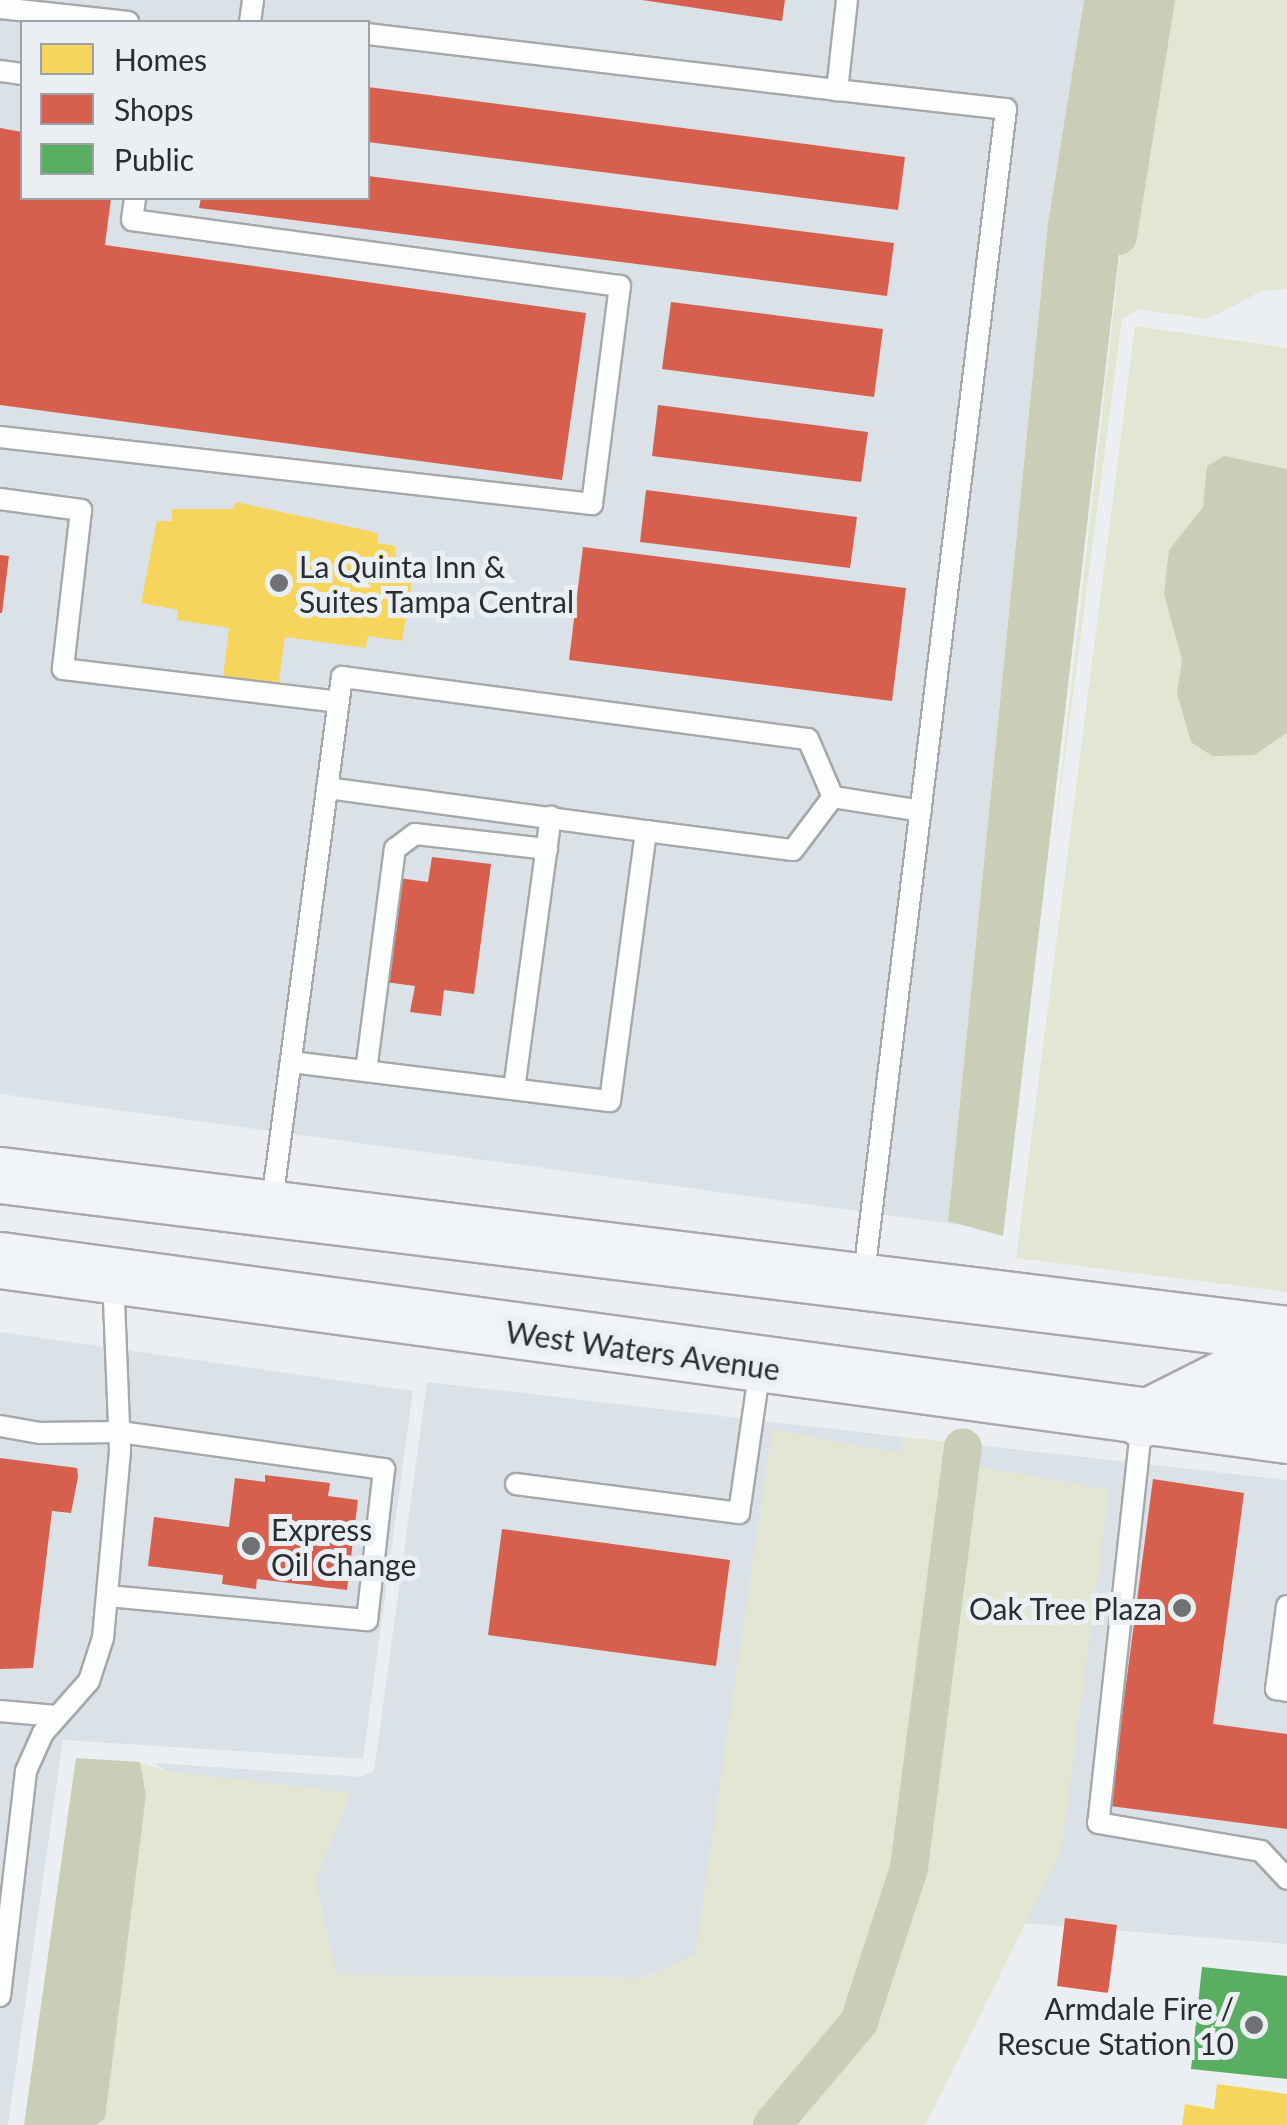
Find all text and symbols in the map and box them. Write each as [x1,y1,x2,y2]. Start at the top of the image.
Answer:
legend [20,20,370,200]
text: Homes [114,41,207,77]
text: Shops [114,91,194,127]
text: Public [114,141,194,177]
place label: La Quinta Inn & Suites Tampa Central [299,548,575,618]
marker: La Quinta Inn & Suites Tampa Central [268,572,290,594]
street label: West Waters Avenue [503,1313,783,1387]
place label: Express Oil Change [271,1511,416,1582]
marker: Express Oil Change [240,1535,262,1557]
place label: Oak Tree Plaza [968,1590,1162,1626]
marker: Oak Tree Plaza [1171,1597,1193,1619]
place label: Armdale Fire / Rescue Station 10 [997,1990,1234,2060]
marker: Armdale Fire / Rescue Station 10 [1243,2014,1265,2036]

